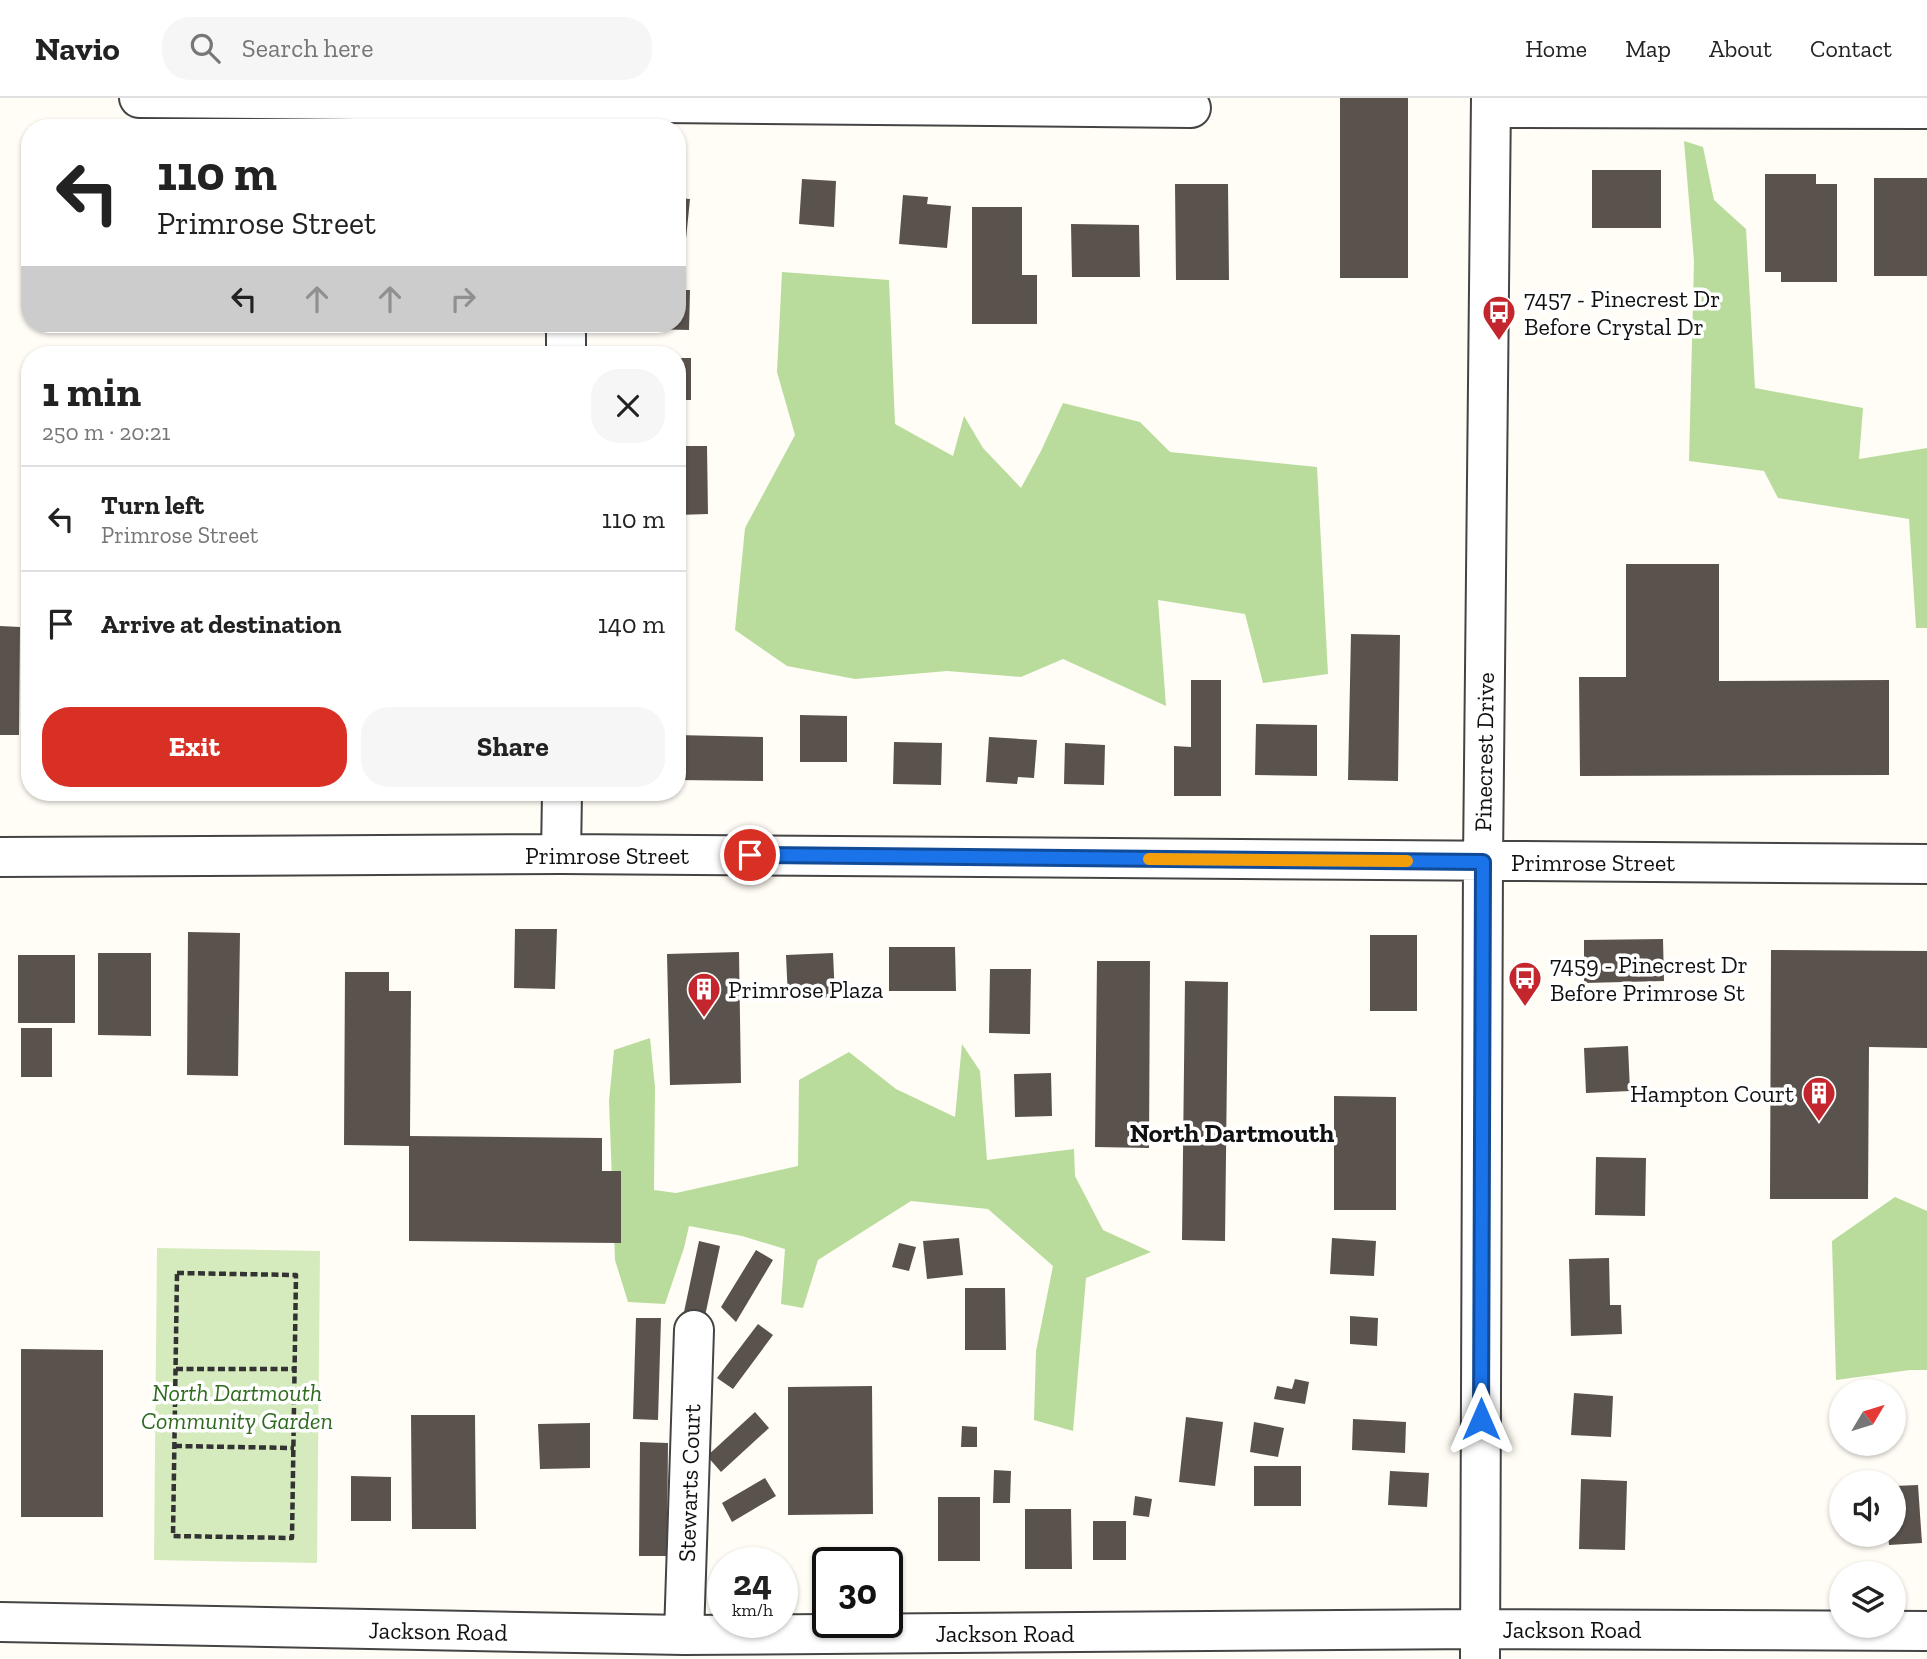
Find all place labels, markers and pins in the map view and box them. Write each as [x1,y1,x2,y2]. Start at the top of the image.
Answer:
place label: 7457 - Pinecrest Dr Before Crystal Dr [1524,284,1720,341]
bus stop icon: 7457 - Pinecrest Dr Before Crystal Dr [1480,293,1518,342]
pin [720,825,780,885]
place label: 7459 - Pinecrest Dr Before Primrose St [1550,950,1748,1007]
bus stop icon: 7459 - Pinecrest Dr Before Primrose St [1506,959,1544,1008]
building icon: Primrose Plaza [685,970,723,1019]
place label: Primrose Plaza [728,975,884,1004]
building icon: Hampton Court [1800,1074,1838,1123]
place label: Hampton Court [1630,1079,1794,1108]

